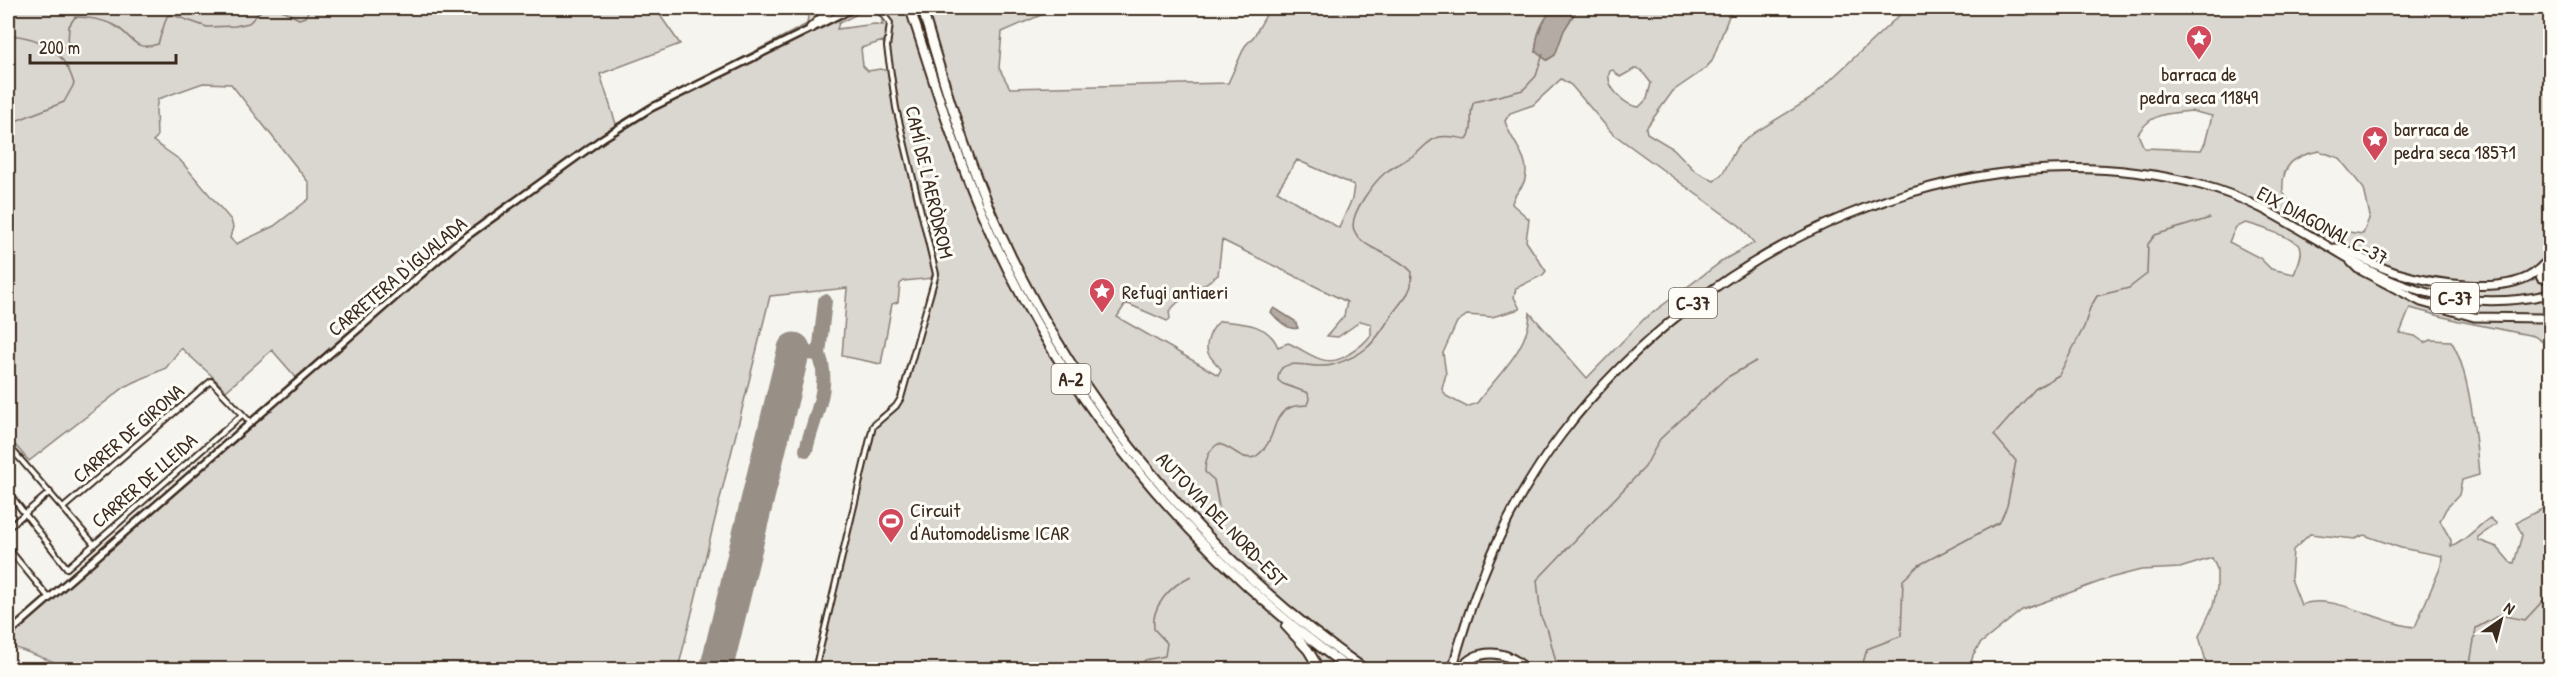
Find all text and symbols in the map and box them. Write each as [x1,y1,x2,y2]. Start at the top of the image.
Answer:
place icon: barraca de pedra seca 11849 [2184,23,2214,61]
scale bar [30,27,176,65]
text: 200 m [39,35,80,60]
place label: barraca de pedra seca 11849 [2140,60,2258,110]
street label: CAMÍ DE L'AERÒDROM [899,103,961,261]
place label: barraca de pedra seca 18571 [2394,115,2516,165]
place icon: barraca de pedra seca 18571 [2360,124,2390,162]
street label: EIX DIAGONAL C-37 [2253,179,2394,271]
street label: CARRETERA D'IGUALADA [322,210,472,342]
place icon: Refugi antiaeri [1087,276,1117,314]
place label: Refugi antiaeri [1122,278,1228,305]
road number: C-37 [2431,283,2479,313]
road number: C-37 [1669,288,1717,318]
road number: A-2 [1052,364,1090,394]
street label: CARRER DE GIRONA [67,377,190,489]
street label: CARRER DE LLEIDA [85,426,203,533]
street label: AUTOVIA DEL NORD-EST [1151,446,1294,593]
place label: Circuit d'Automodelisme ICAR [910,496,1069,546]
sports icon: Circuit d'Automodelisme ICAR [876,506,906,544]
north arrow [2471,590,2531,650]
text: N [2500,596,2520,619]

